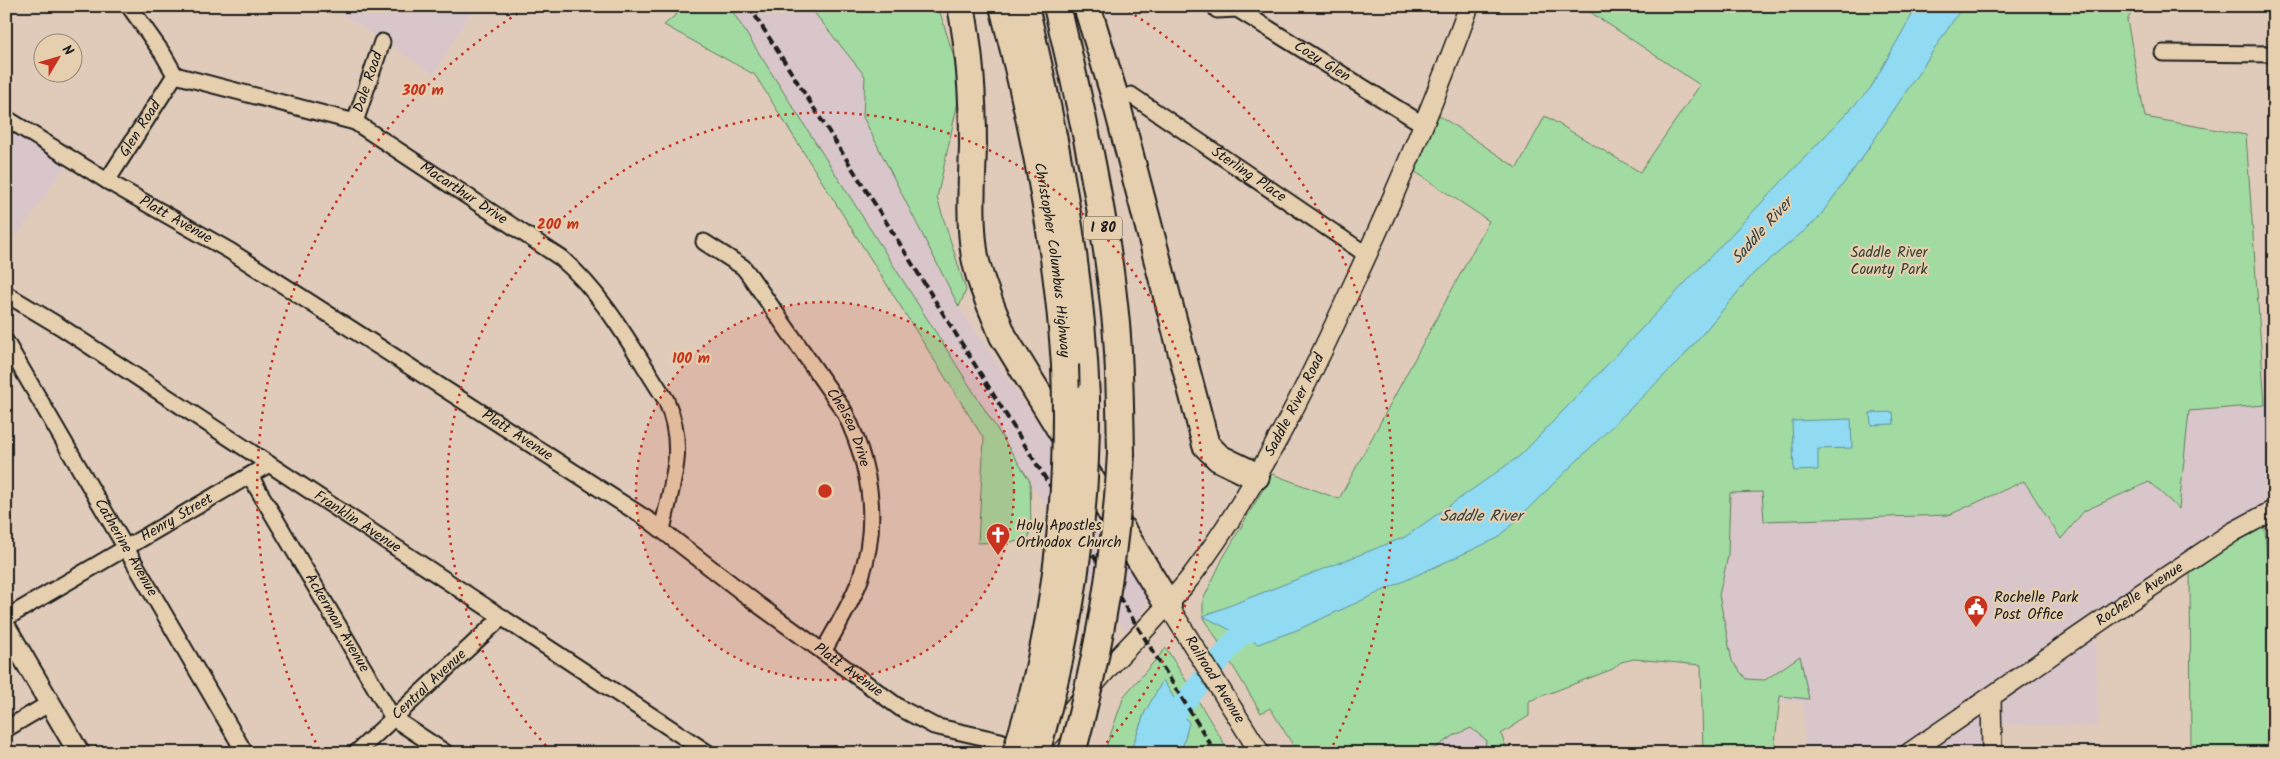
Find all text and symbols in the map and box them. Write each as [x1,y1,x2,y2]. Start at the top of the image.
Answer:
north arrow [32,32,82,82]
street label: Cozy Glen [1289,35,1355,89]
text: N [56,40,79,61]
street label: Dale Road [347,48,390,116]
text: 300 m [401,79,444,103]
street label: Glen Road [113,95,168,162]
street label: Sterling Place [1206,141,1291,209]
street label: Macarthur Drive [415,156,512,232]
street label: Christopher Columbus Highway [1027,160,1077,359]
water label: Saddle River [1725,189,1801,270]
street label: Platt Avenue [135,190,217,251]
text: 200 m [537,213,579,237]
road number: I 80 [1084,217,1122,240]
park label: Saddle River County Park [1850,241,1928,282]
text: 100 m [672,347,710,371]
street label: Saddle River Road [1258,349,1332,461]
street label: Chelsea Drive [819,383,876,470]
street label: Platt Avenue [477,404,558,468]
centre of rings [816,482,834,500]
street label: Franklin Avenue [309,485,406,560]
street label: Henry Street [136,487,218,549]
street label: Catherine Avenue [88,494,164,602]
water label: Saddle River [1440,504,1526,529]
place label: Holy Apostles Orthodox Church [1016,514,1121,555]
church icon: Holy Apostles Orthodox Church [985,522,1011,556]
street label: Rochelle Avenue [2091,556,2189,633]
street label: Ackerman Avenue [298,569,376,678]
place label: Rochelle Park Post Office [1994,586,2079,627]
public building icon: Rochelle Park Post Office [1963,594,1989,628]
street label: Railroad Avenue [1178,631,1251,729]
street label: Platt Avenue [808,637,888,704]
street label: Central Avenue [386,643,472,726]

